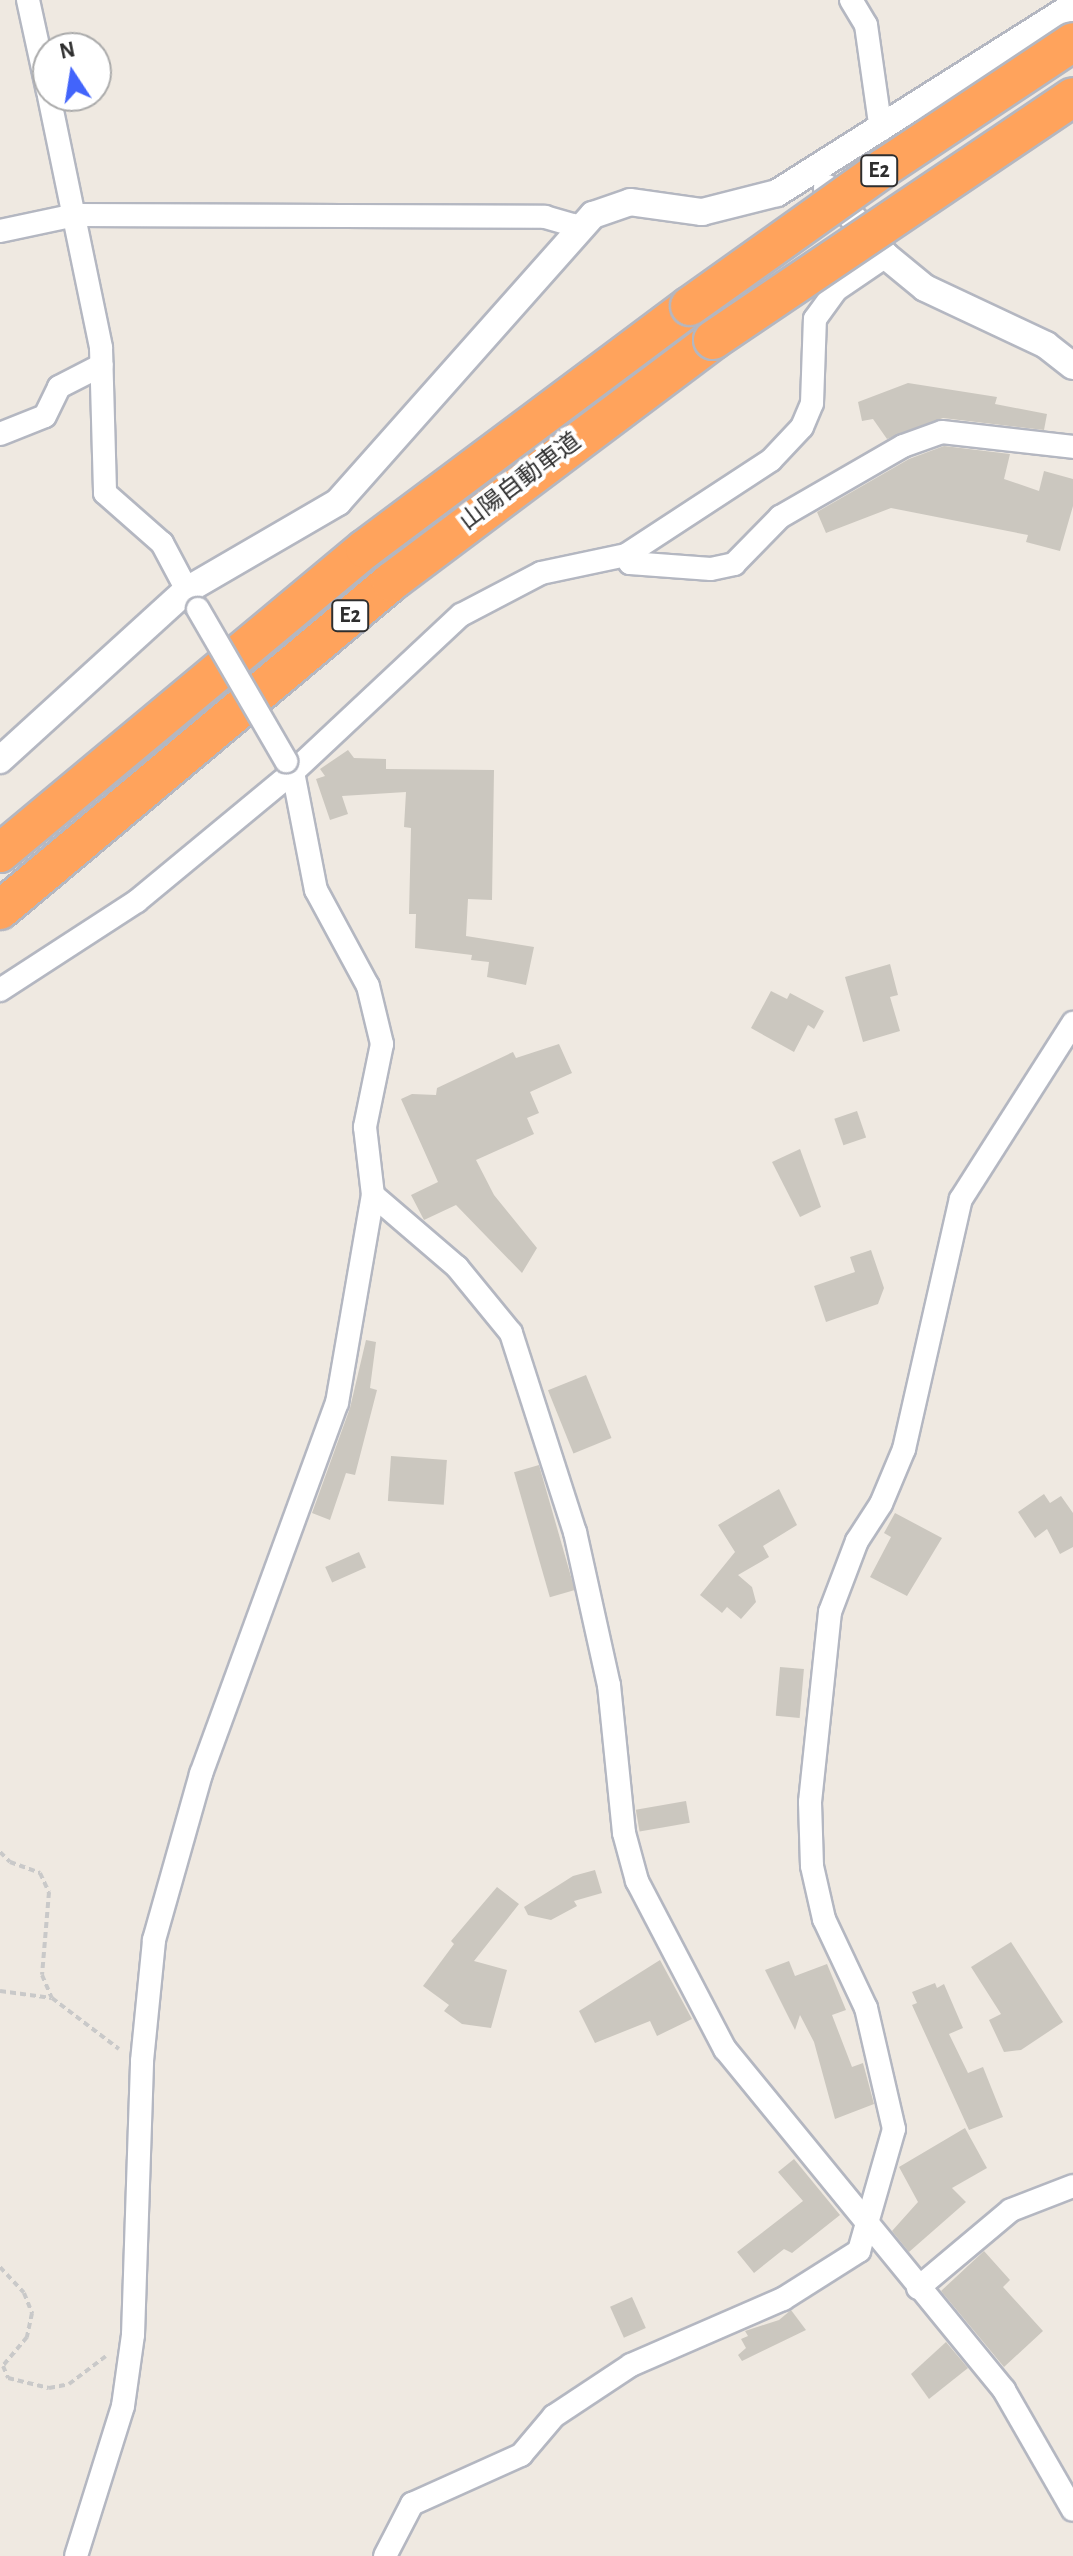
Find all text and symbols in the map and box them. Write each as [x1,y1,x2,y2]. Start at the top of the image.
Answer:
north arrow [32,32,112,112]
text: N [58,38,77,63]
road number: E2 [859,153,899,189]
street label: 山陽自動車道 [455,427,587,537]
road number: E2 [330,598,370,634]

